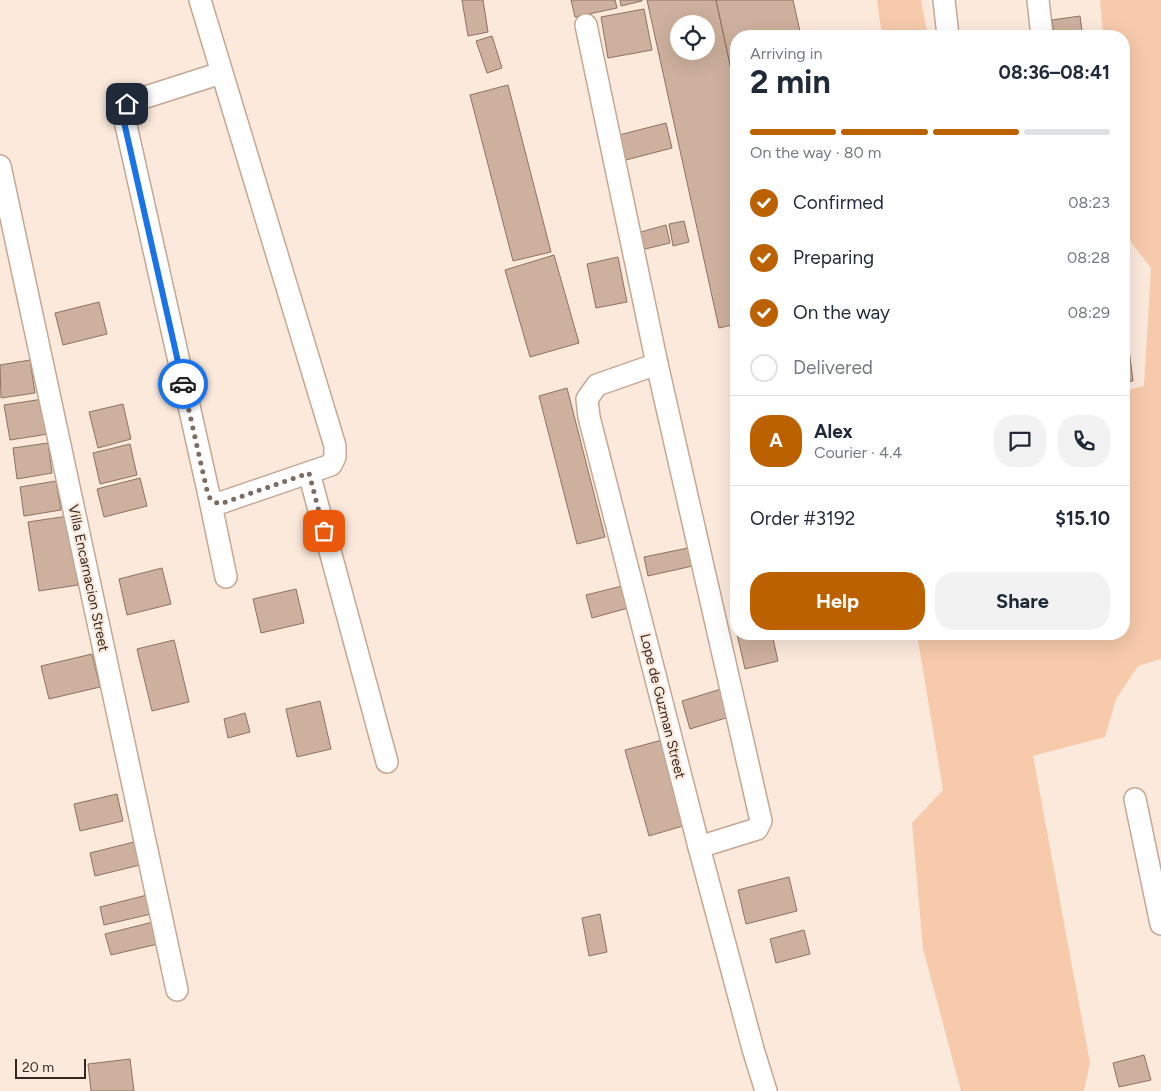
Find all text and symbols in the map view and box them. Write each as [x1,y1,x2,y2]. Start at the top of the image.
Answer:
map controls [670,15,715,60]
button: locate [670,15,715,60]
text: Arriving in [750,44,822,63]
text: 08:36–08:41 [999,61,1110,84]
text: 2 min [750,63,831,101]
pin [106,83,148,125]
icon: home [113,90,141,118]
text: On the way · 80 m [750,143,881,162]
icon: check [750,189,778,217]
text: Confirmed [793,191,884,214]
text: 08:23 [1068,193,1110,212]
icon: check [750,244,778,272]
text: Preparing [793,246,874,269]
text: 08:28 [1067,248,1110,267]
icon: check [750,299,778,327]
text: On the way [793,301,890,324]
text: 08:29 [1068,303,1110,322]
text: Delivered [793,356,873,379]
courier [158,359,208,409]
icon: car [169,370,197,398]
button: chat [994,415,1046,467]
button: phone [1058,415,1110,467]
text: Alex [814,420,853,443]
text: A [769,429,783,452]
text: Courier · 4.4 [814,443,902,462]
street label: Villa Encarnacion Street [65,503,112,653]
text: Order #3192 [750,507,855,530]
text: $15.10 [1055,507,1110,530]
pin [303,510,345,552]
icon: bag [310,517,338,545]
button: Help [750,572,925,630]
button: Share [935,572,1110,630]
street label: Lope de Guzman Street [636,632,689,780]
scale bar [15,1056,86,1079]
text: 20 m [22,1059,54,1076]

